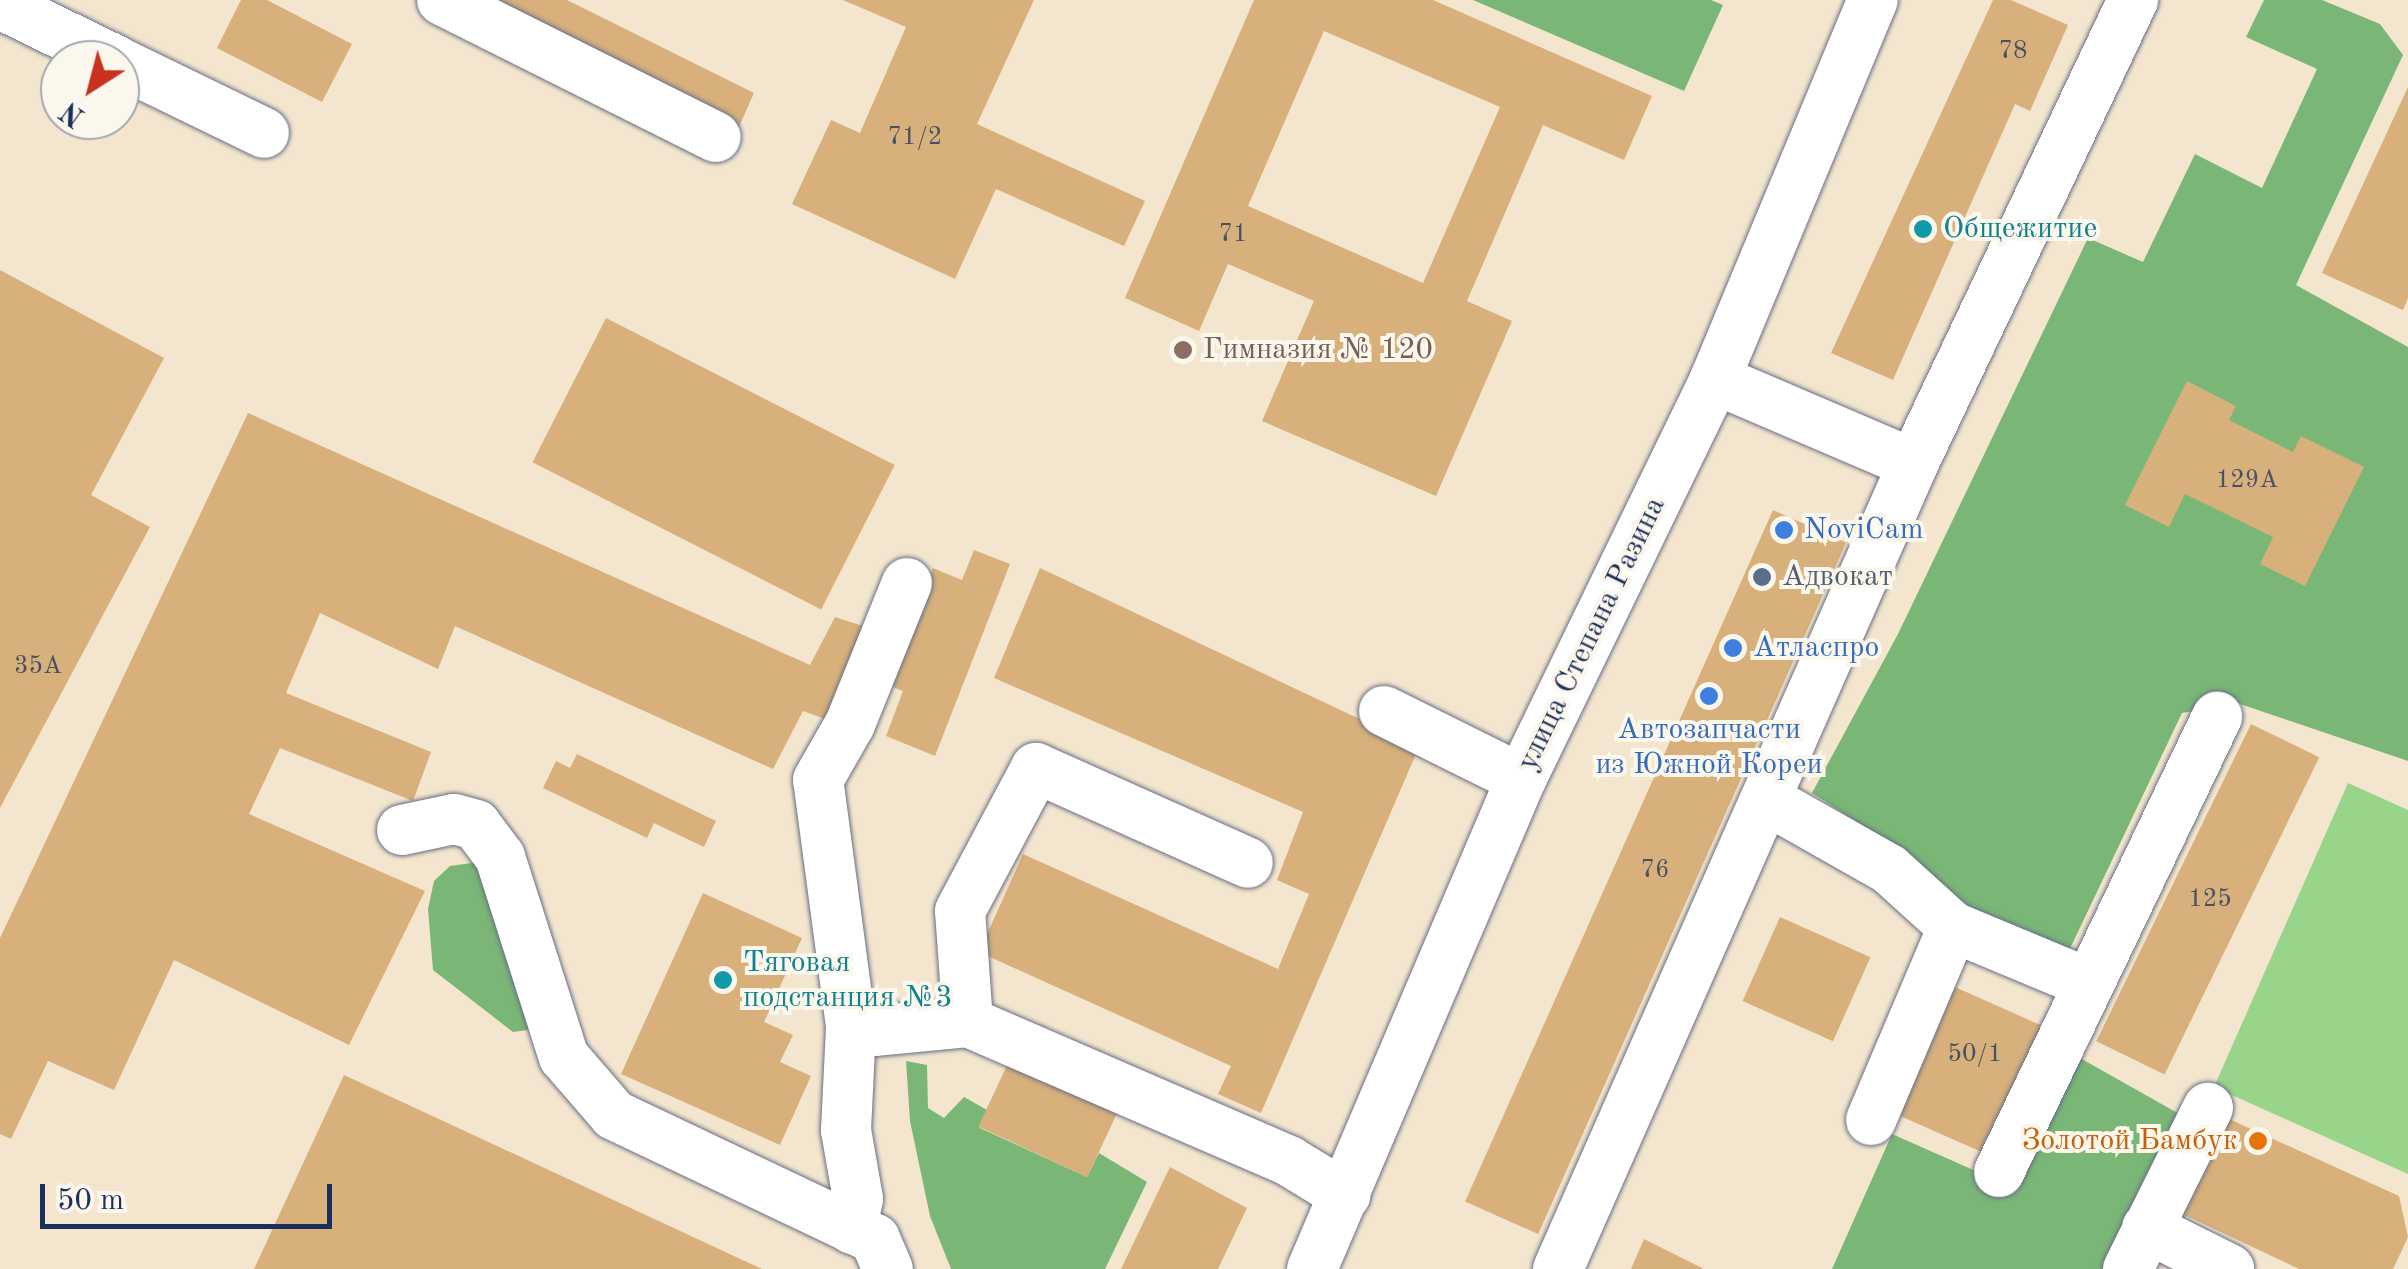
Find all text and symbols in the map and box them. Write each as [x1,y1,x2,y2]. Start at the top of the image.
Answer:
house number: 78 [1999,37,2027,67]
north arrow [40,40,140,140]
text: N [57,95,90,130]
house number: 71/2 [888,123,942,153]
place label: Общежитие [1943,211,2097,247]
marker: Общежитие [1912,218,1934,240]
house number: 71 [1219,220,1247,250]
place label: Гимназия № 120 [1203,332,1433,368]
marker: Гимназия № 120 [1172,339,1194,361]
house number: 129А [2216,466,2278,496]
street label: улица Степана Разина [1510,491,1674,777]
place label: NoviСam [1804,512,1923,548]
marker: NoviСam [1773,519,1795,541]
place label: Адвокат [1782,559,1893,595]
marker: Адвокат [1751,566,1773,588]
place label: Атласпро [1753,630,1879,666]
marker: Атласпро [1722,637,1744,659]
house number: 35А [14,652,62,682]
marker: Автозапчасти из Южной Кореи [1698,685,1720,707]
place label: Автозапчасти из Южной Кореи [1595,712,1823,782]
house number: 76 [1641,856,1669,886]
house number: 125 [2188,885,2232,915]
place label: Тяговая подстанция №3 [743,945,953,1016]
marker: Тяговая подстанция №3 [712,969,734,991]
house number: 50/1 [1948,1040,2002,1070]
place label: Золотой Бамбук [2022,1123,2238,1159]
marker: Золотой Бамбук [2247,1130,2269,1152]
scale bar [45,1164,338,1226]
text: 50 m [57,1186,124,1216]

